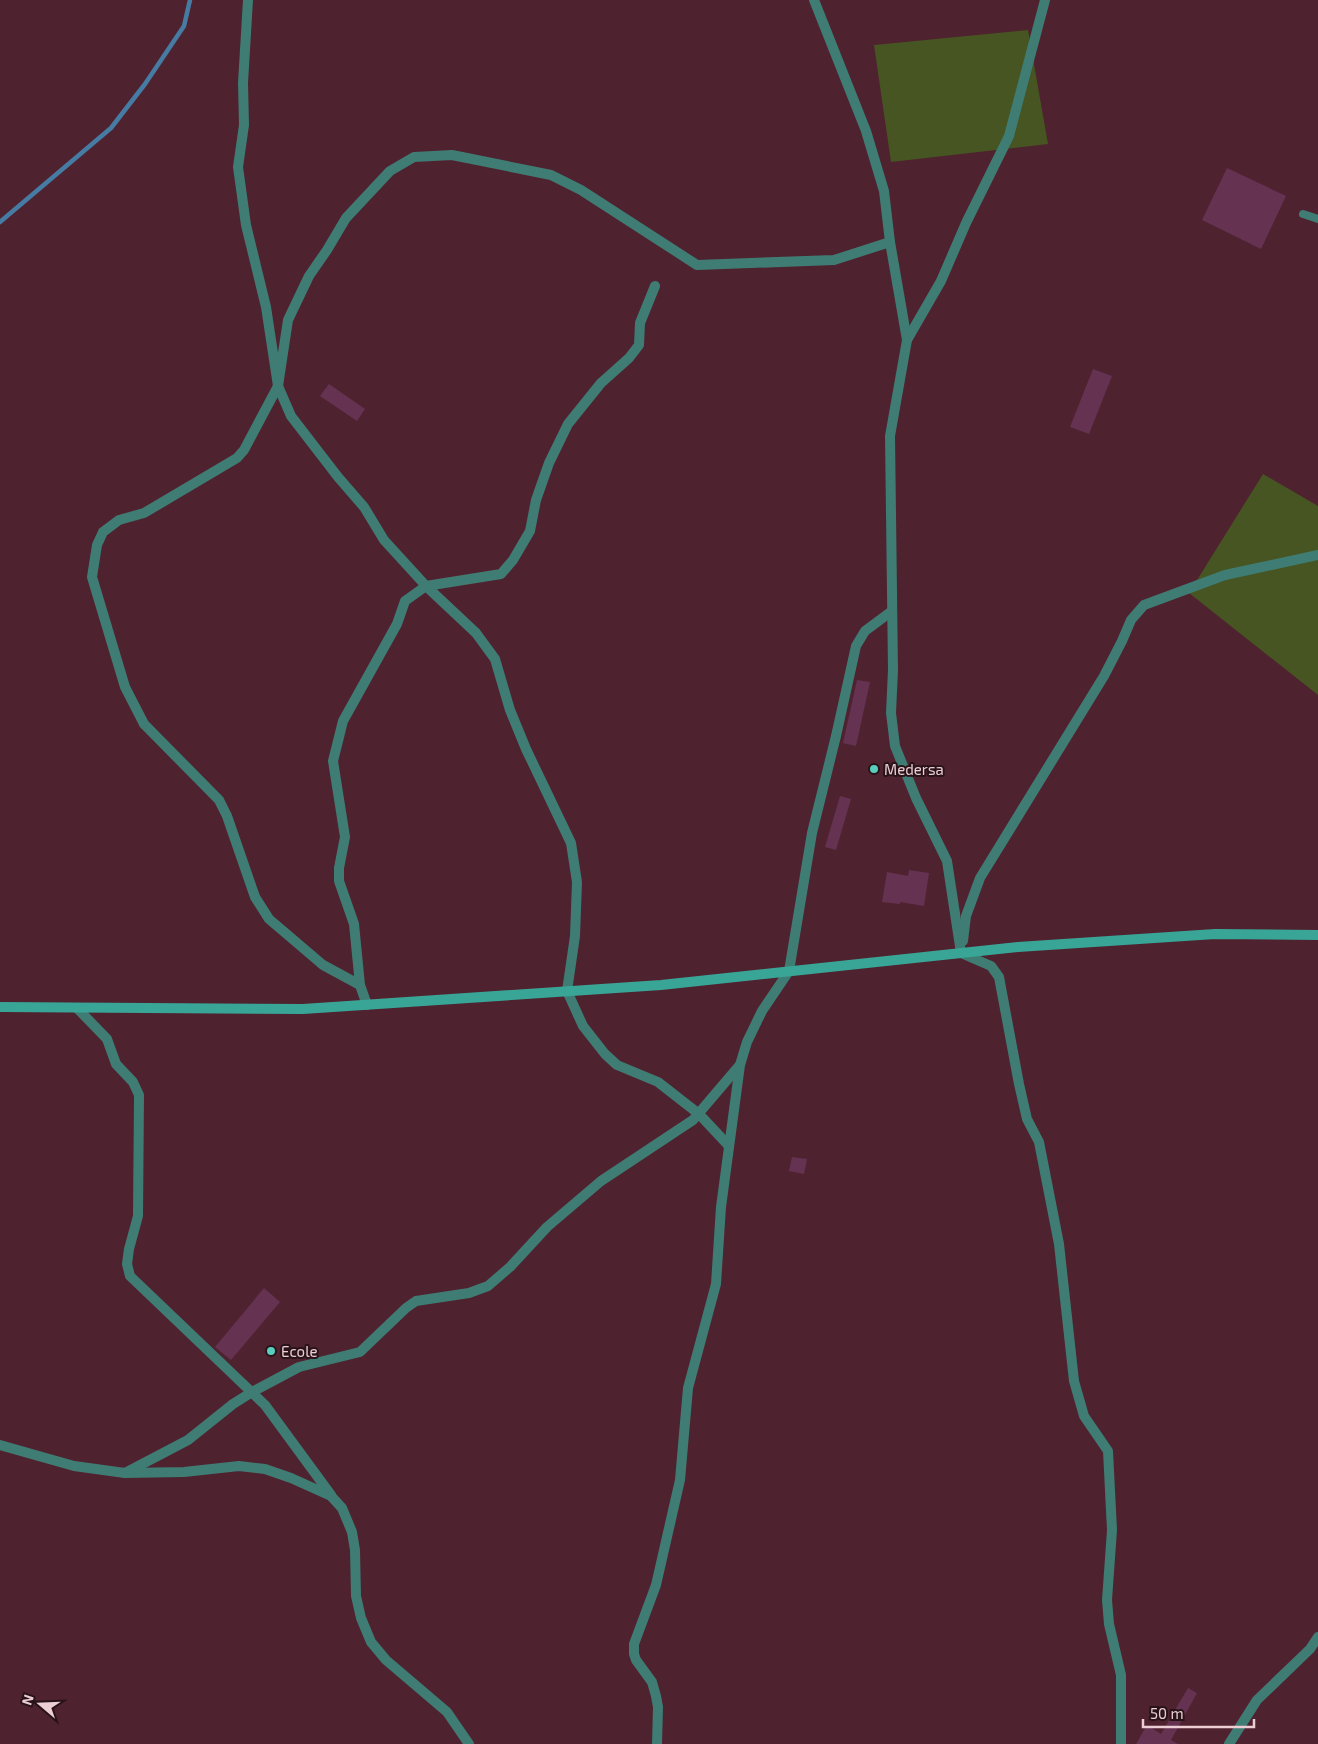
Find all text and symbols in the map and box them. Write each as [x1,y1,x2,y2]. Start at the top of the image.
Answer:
place label: Medersa [884,760,944,778]
marker: Medersa [868,763,880,775]
place label: Ecole [281,1342,318,1360]
marker: Ecole [265,1345,277,1357]
north arrow [15,1679,65,1729]
text: N [18,1692,37,1707]
scale bar [1143,1696,1254,1728]
text: 50 m [1150,1704,1184,1722]

